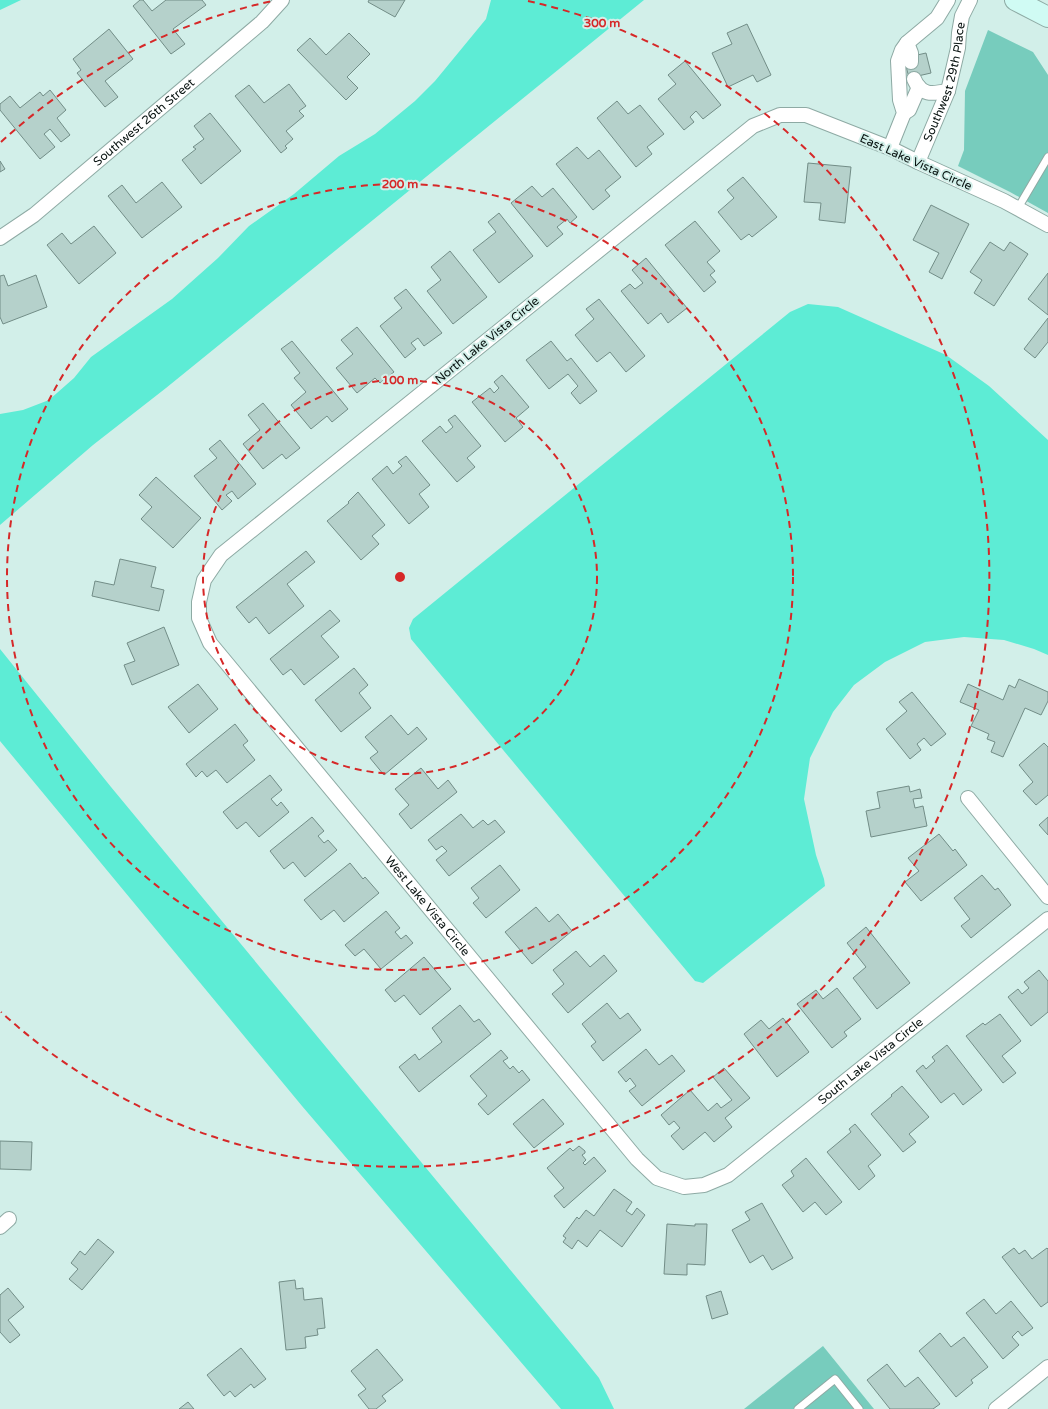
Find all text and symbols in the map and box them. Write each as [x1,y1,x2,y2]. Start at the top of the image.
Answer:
text: 300 m [584,16,620,30]
street label: Southwest 29th Place [920,21,968,144]
street label: Southwest 26th Street [91,75,198,169]
street label: East Lake Vista Circle [858,131,974,193]
text: 200 m [382,177,418,191]
street label: North Lake Vista Circle [432,294,542,386]
text: 100 m [382,373,418,387]
centre of rings [393,570,407,584]
street label: West Lake Vista Circle [382,853,473,959]
street label: South Lake Vista Circle [815,1015,926,1107]

